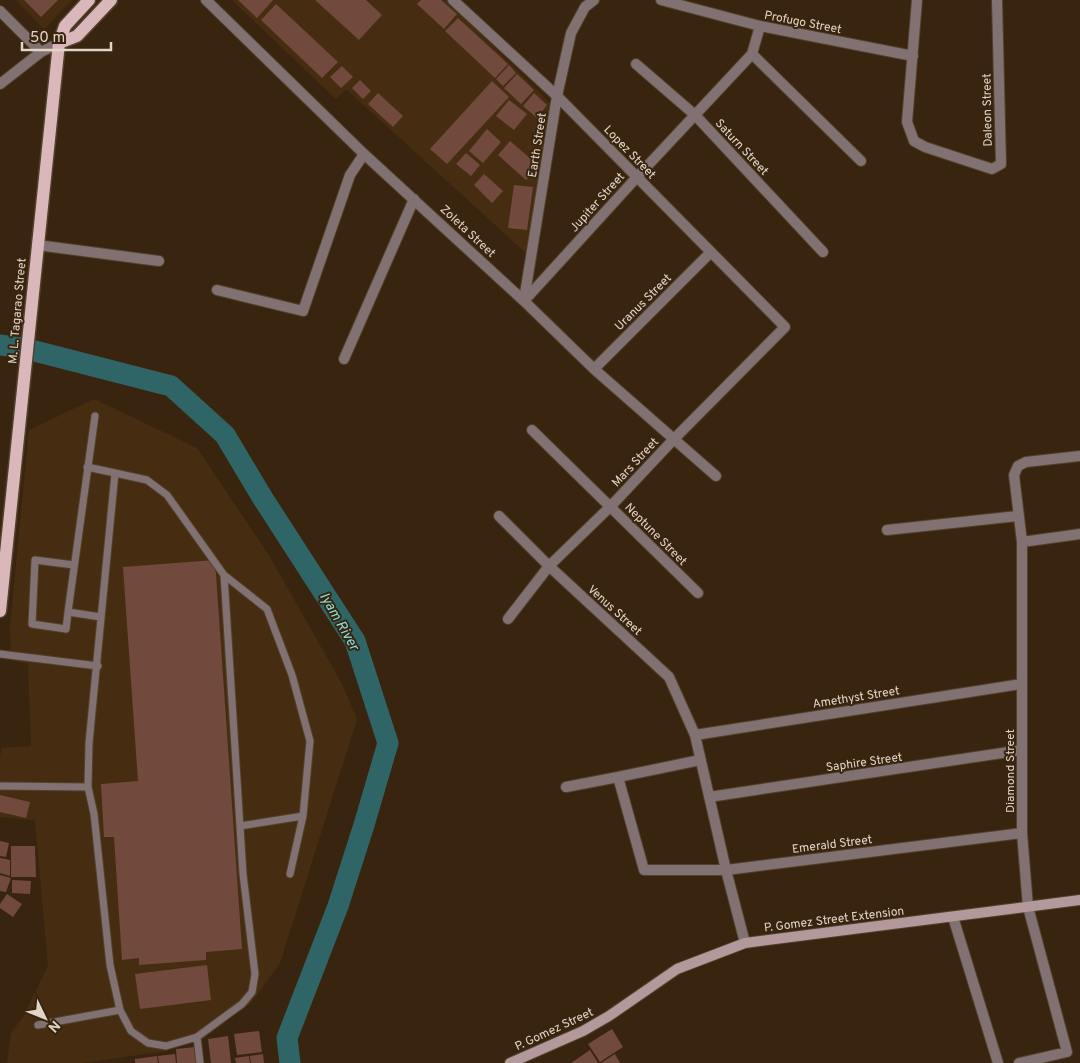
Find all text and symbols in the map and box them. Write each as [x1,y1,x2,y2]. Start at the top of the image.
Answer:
street label: Profugo Street [763,8,843,38]
scale bar [22,20,111,52]
text: 50 m [30,29,65,48]
street label: Daleon Street [979,73,997,147]
street label: Earth Street [525,112,551,179]
street label: Saturn Street [711,116,772,179]
street label: Lopez Street [600,122,659,183]
street label: Jupiter Street [567,170,629,236]
street label: Zoleta Street [436,202,498,262]
street label: M. L. Tagarao Street [5,257,31,365]
street label: Uranus Street [612,271,676,335]
street label: Mars Street [609,435,663,491]
street label: Neptune Street [621,500,690,569]
street label: Venus Street [584,582,645,640]
water label: Iyam River [315,590,363,655]
street label: Amethyst Street [812,683,901,713]
street label: Diamond Street [1003,729,1019,813]
street label: Saphire Street [825,750,903,776]
street label: Emerald Street [791,832,873,858]
street label: P. Gomez Street Extension [763,903,905,937]
north arrow [20,993,70,1043]
street label: P. Gomez Street [513,1005,596,1055]
text: N [44,1016,63,1035]

